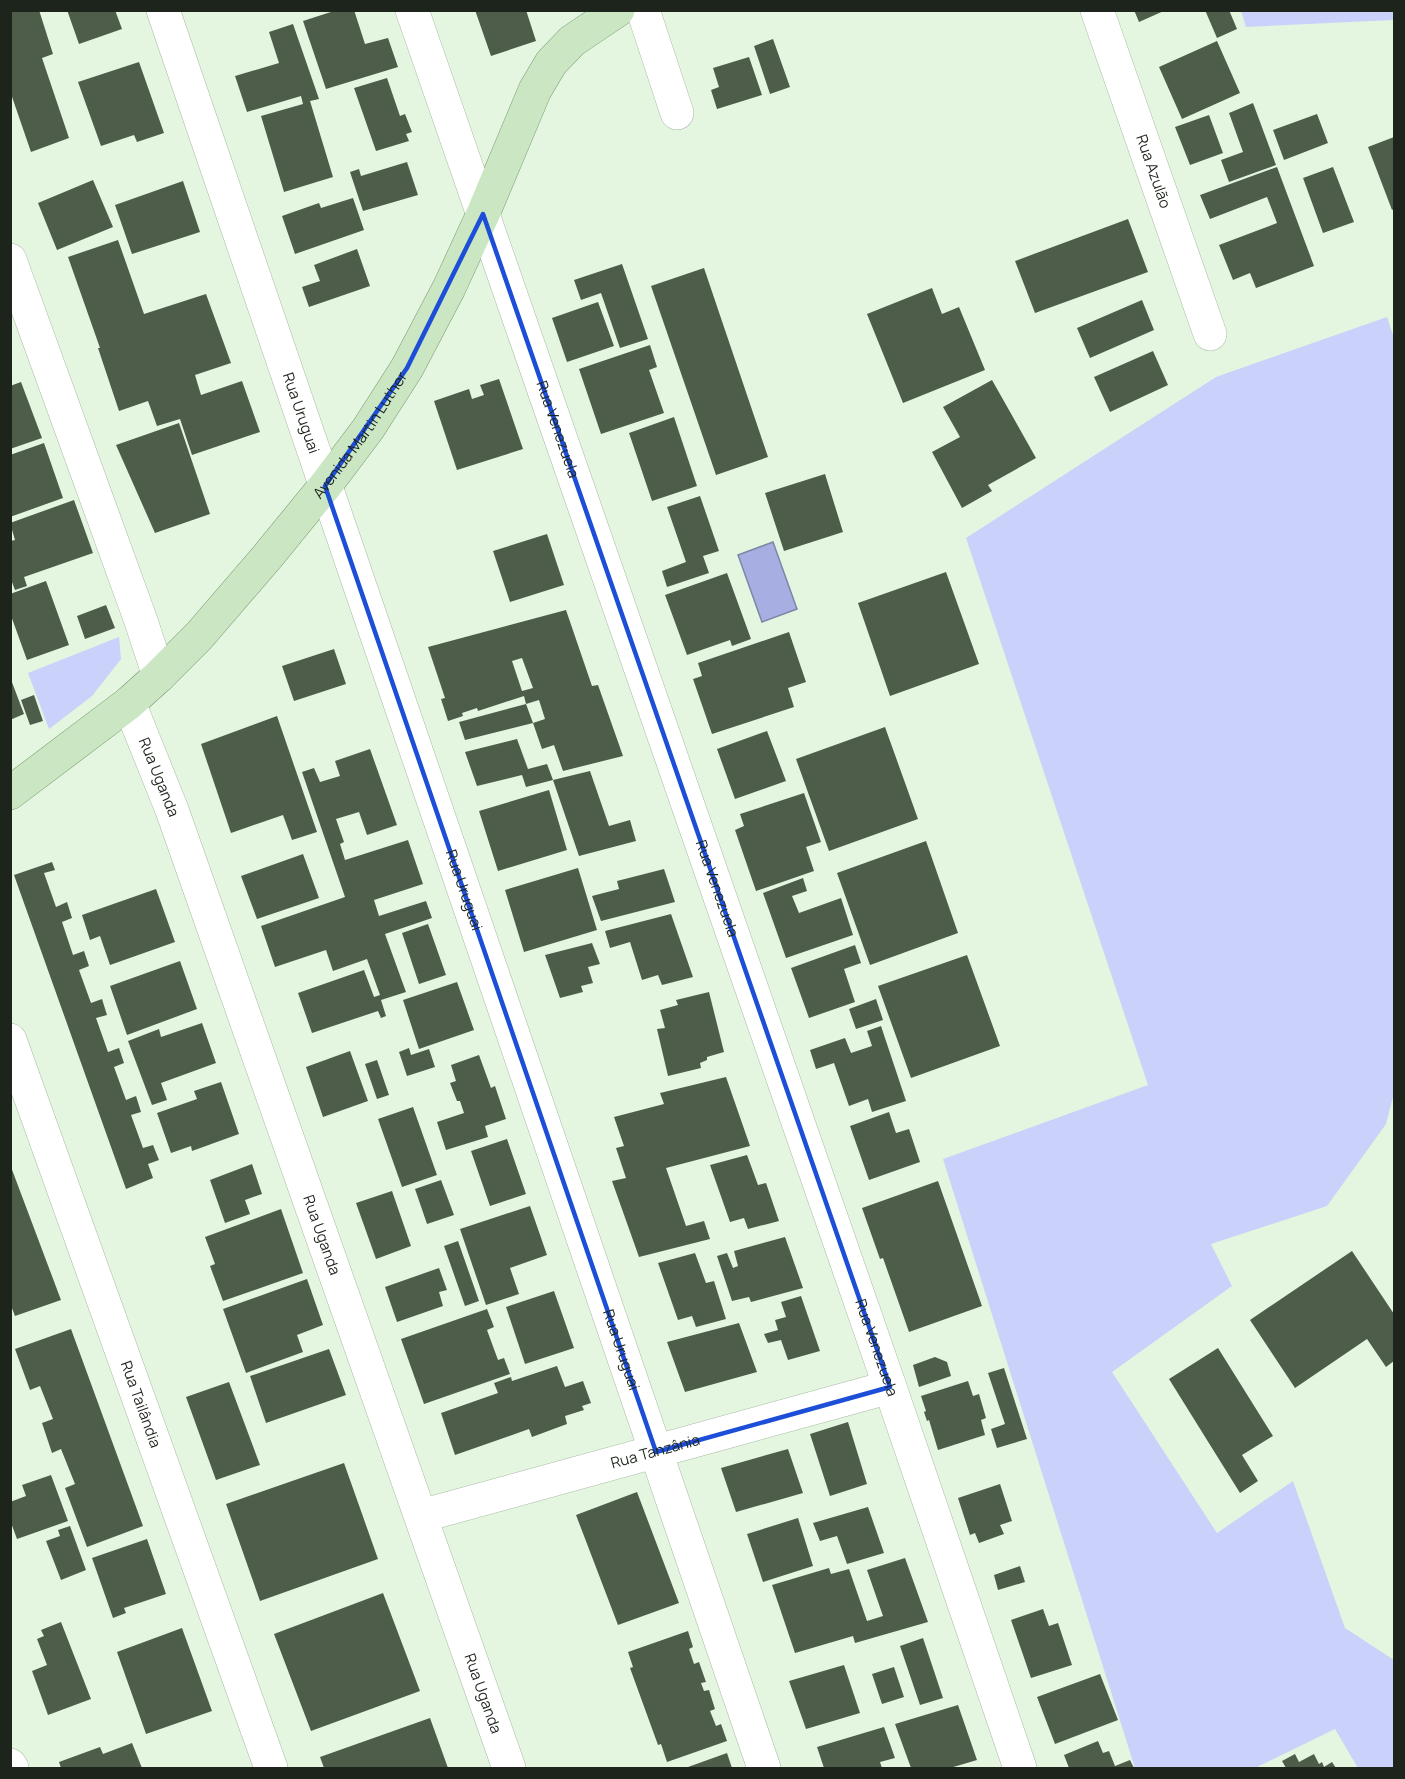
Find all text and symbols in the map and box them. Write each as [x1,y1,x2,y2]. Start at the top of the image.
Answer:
street label: Rua Azulão [1131,132,1176,211]
street label: Avenida Martin Luther [308,367,412,503]
street label: Rua Uruguai [278,370,325,456]
street label: Rua Venezuela [531,378,585,481]
street label: Rua Uganda [134,734,185,819]
street label: Rua Venezuela [691,837,744,940]
street label: Rua Uruguai [441,847,488,933]
street label: Rua Uganda [298,1192,346,1278]
street label: Rua Venezuela [850,1296,903,1399]
street label: Rua Uruguai [598,1306,645,1393]
street label: Rua Tailândia [116,1358,166,1450]
street label: Rua Tanzânia [608,1429,702,1473]
street label: Rua Uganda [460,1651,507,1736]

